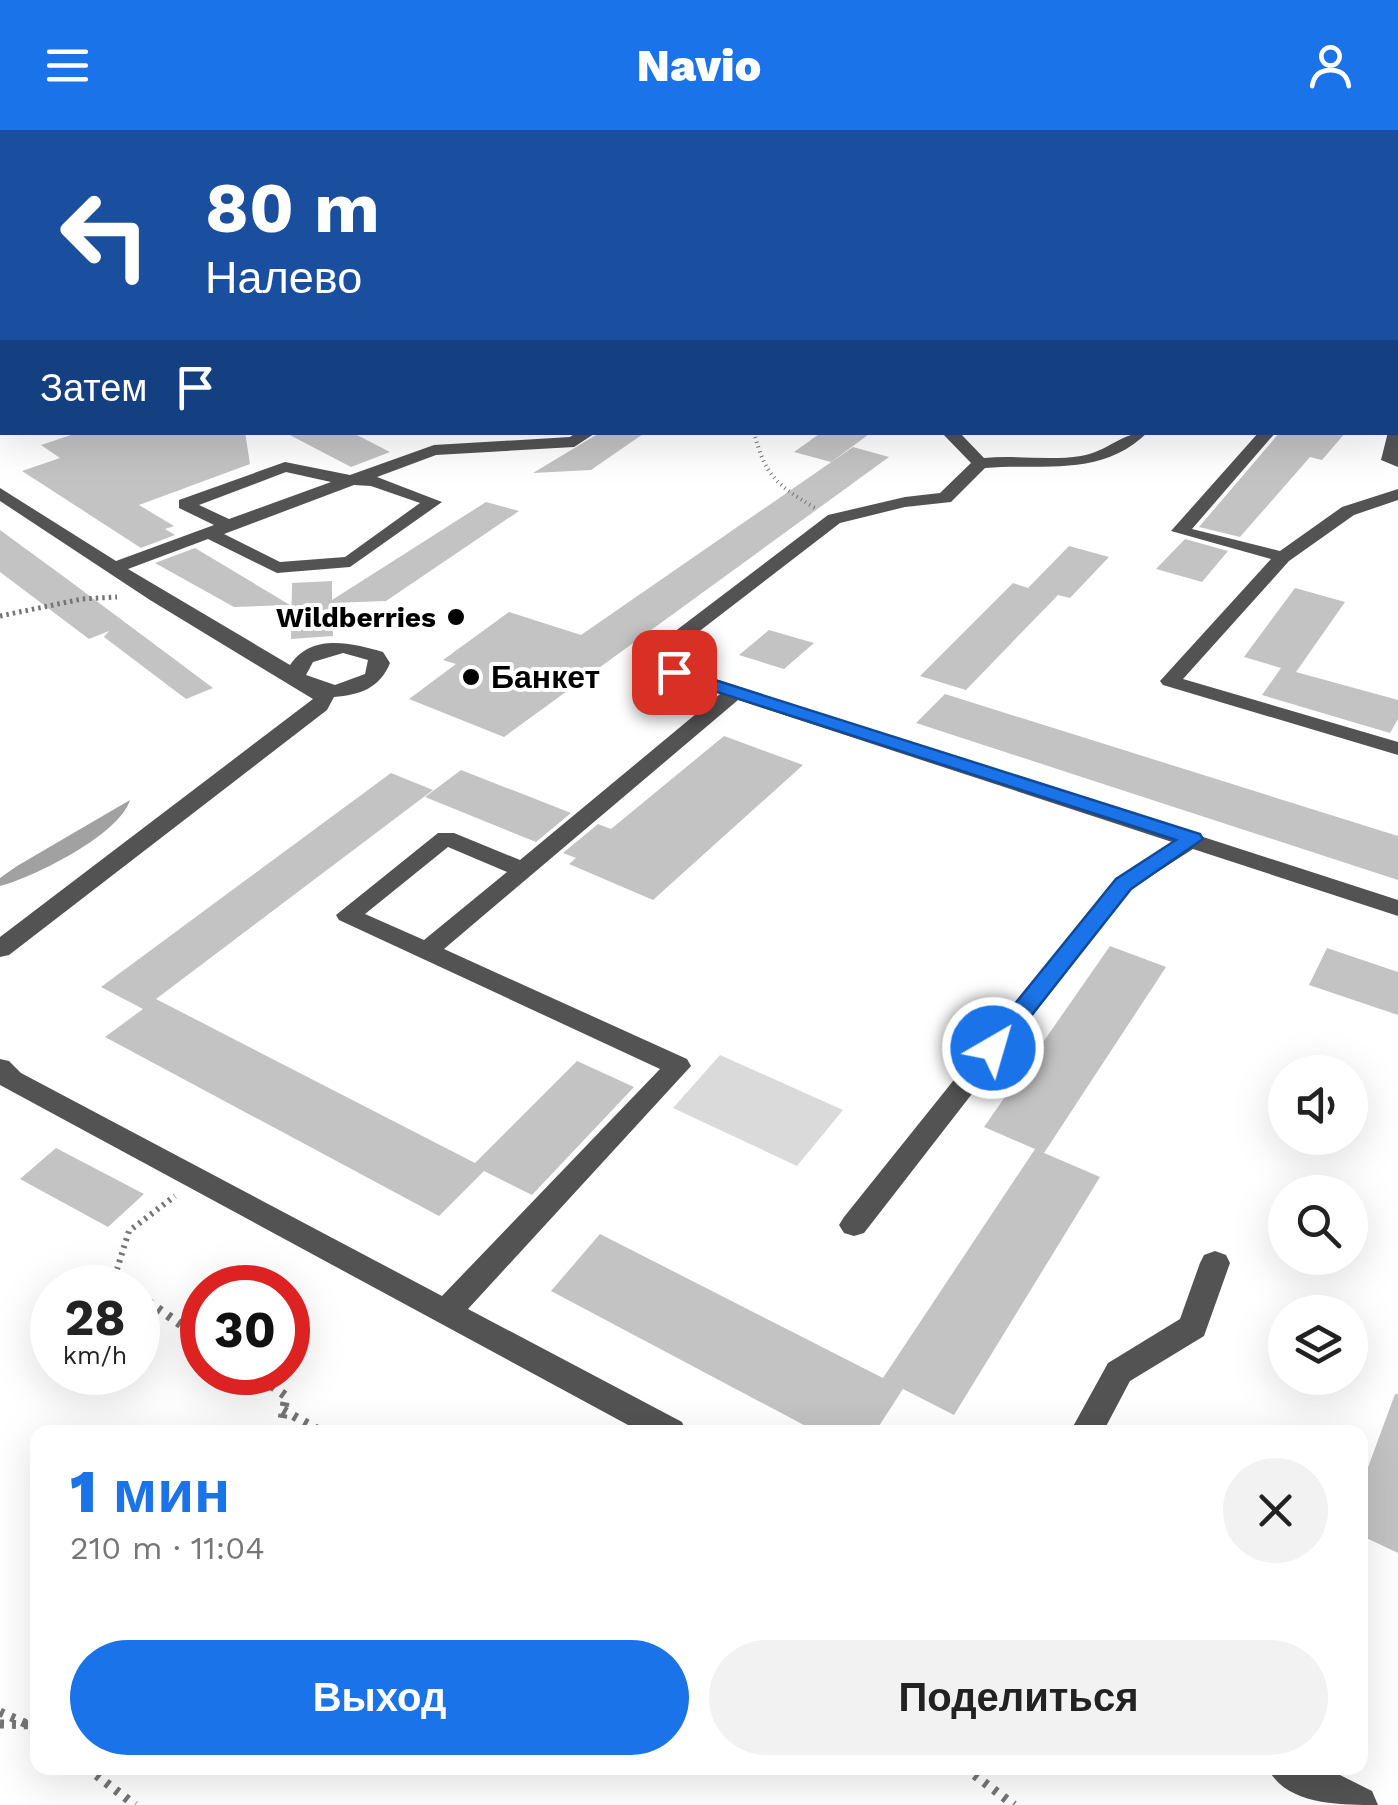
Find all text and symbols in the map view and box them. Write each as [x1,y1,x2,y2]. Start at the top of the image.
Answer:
icon: menu [40,38,95,93]
icon: person [1303,38,1358,93]
text: Navio [637,39,761,92]
text: 80 m [205,167,380,249]
icon: left [40,170,170,300]
text: Налево [205,251,362,304]
icon: arrive [168,360,223,415]
text: Затем [40,366,148,410]
place label: Wildberries [276,601,436,634]
marker: Wildberries [445,606,467,628]
pin [632,630,717,715]
icon: arrive [647,645,702,700]
place label: Банкет [491,658,600,696]
marker: Банкет [460,666,482,688]
position arrow [941,996,1045,1100]
map controls [1268,1055,1368,1395]
button: sound [1268,1055,1368,1155]
button: search [1268,1175,1368,1275]
speed limit sign: 30 [180,1265,310,1395]
text: 28 [64,1288,126,1347]
button: layers [1268,1295,1368,1395]
text: km/h [63,1341,127,1370]
text: 1 мин [70,1456,230,1527]
button: close [1223,1458,1328,1563]
text: 210 m · 11:04 [70,1529,265,1567]
button: Выход [70,1640,689,1755]
button: Поделиться [709,1640,1328,1755]

